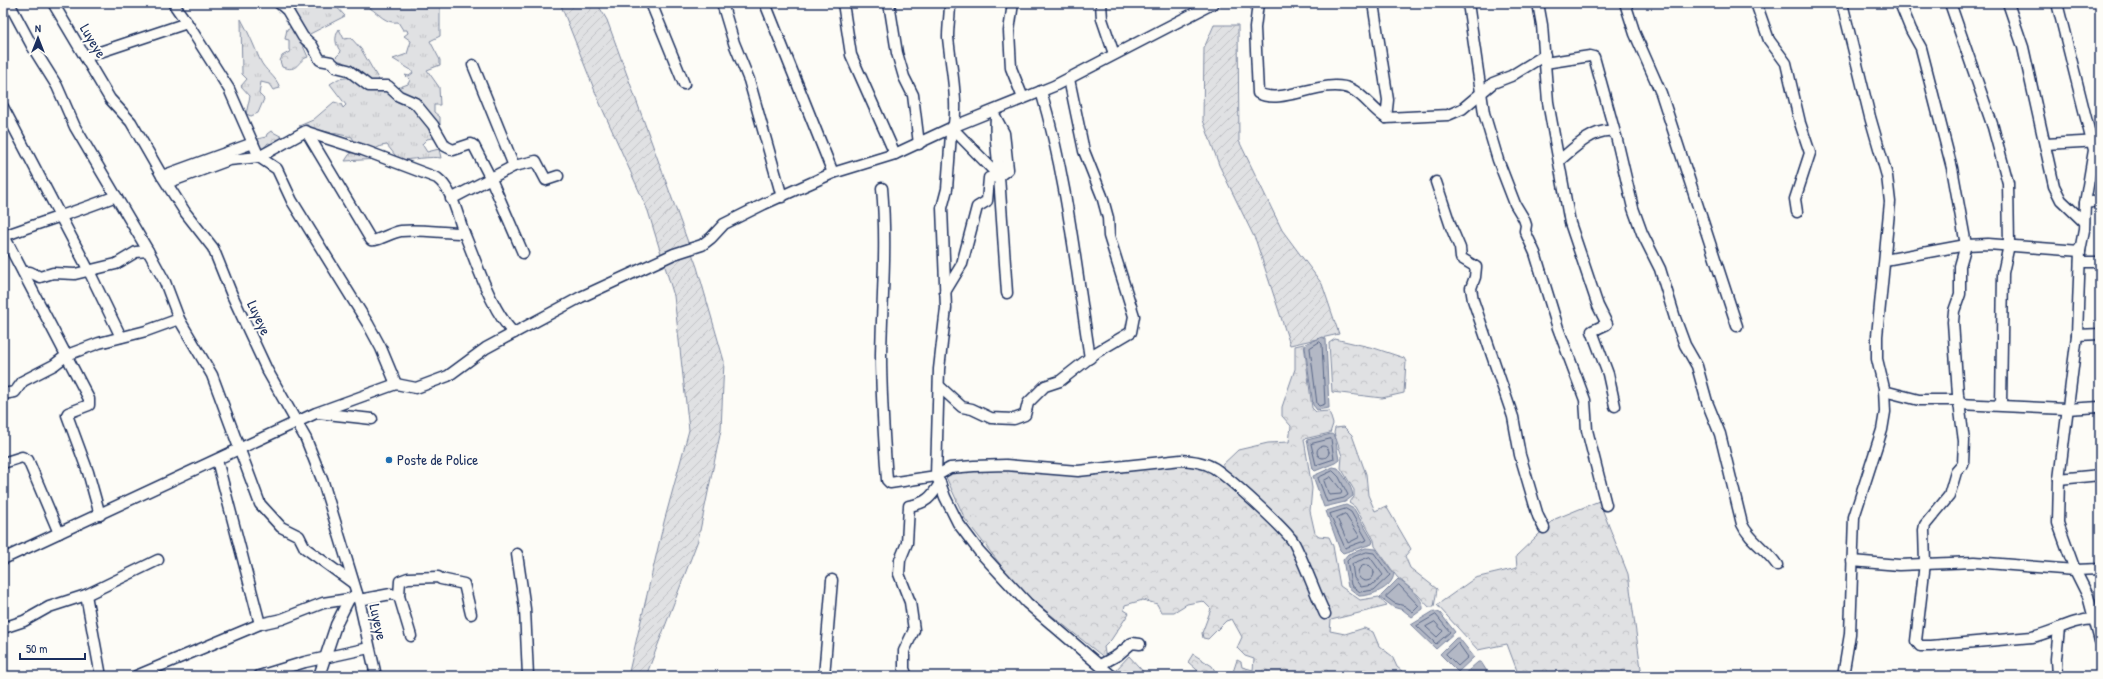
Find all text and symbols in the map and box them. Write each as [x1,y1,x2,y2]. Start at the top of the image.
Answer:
north arrow [18,18,58,58]
street label: Luyeye [75,20,112,62]
text: N [35,21,41,35]
street label: Luyeye [242,297,277,339]
place label: Poste de Police [397,449,478,470]
marker: Poste de Police [384,455,394,465]
street label: Luyeye [364,602,393,642]
scale bar [20,635,85,661]
text: 50 m [26,640,47,657]

